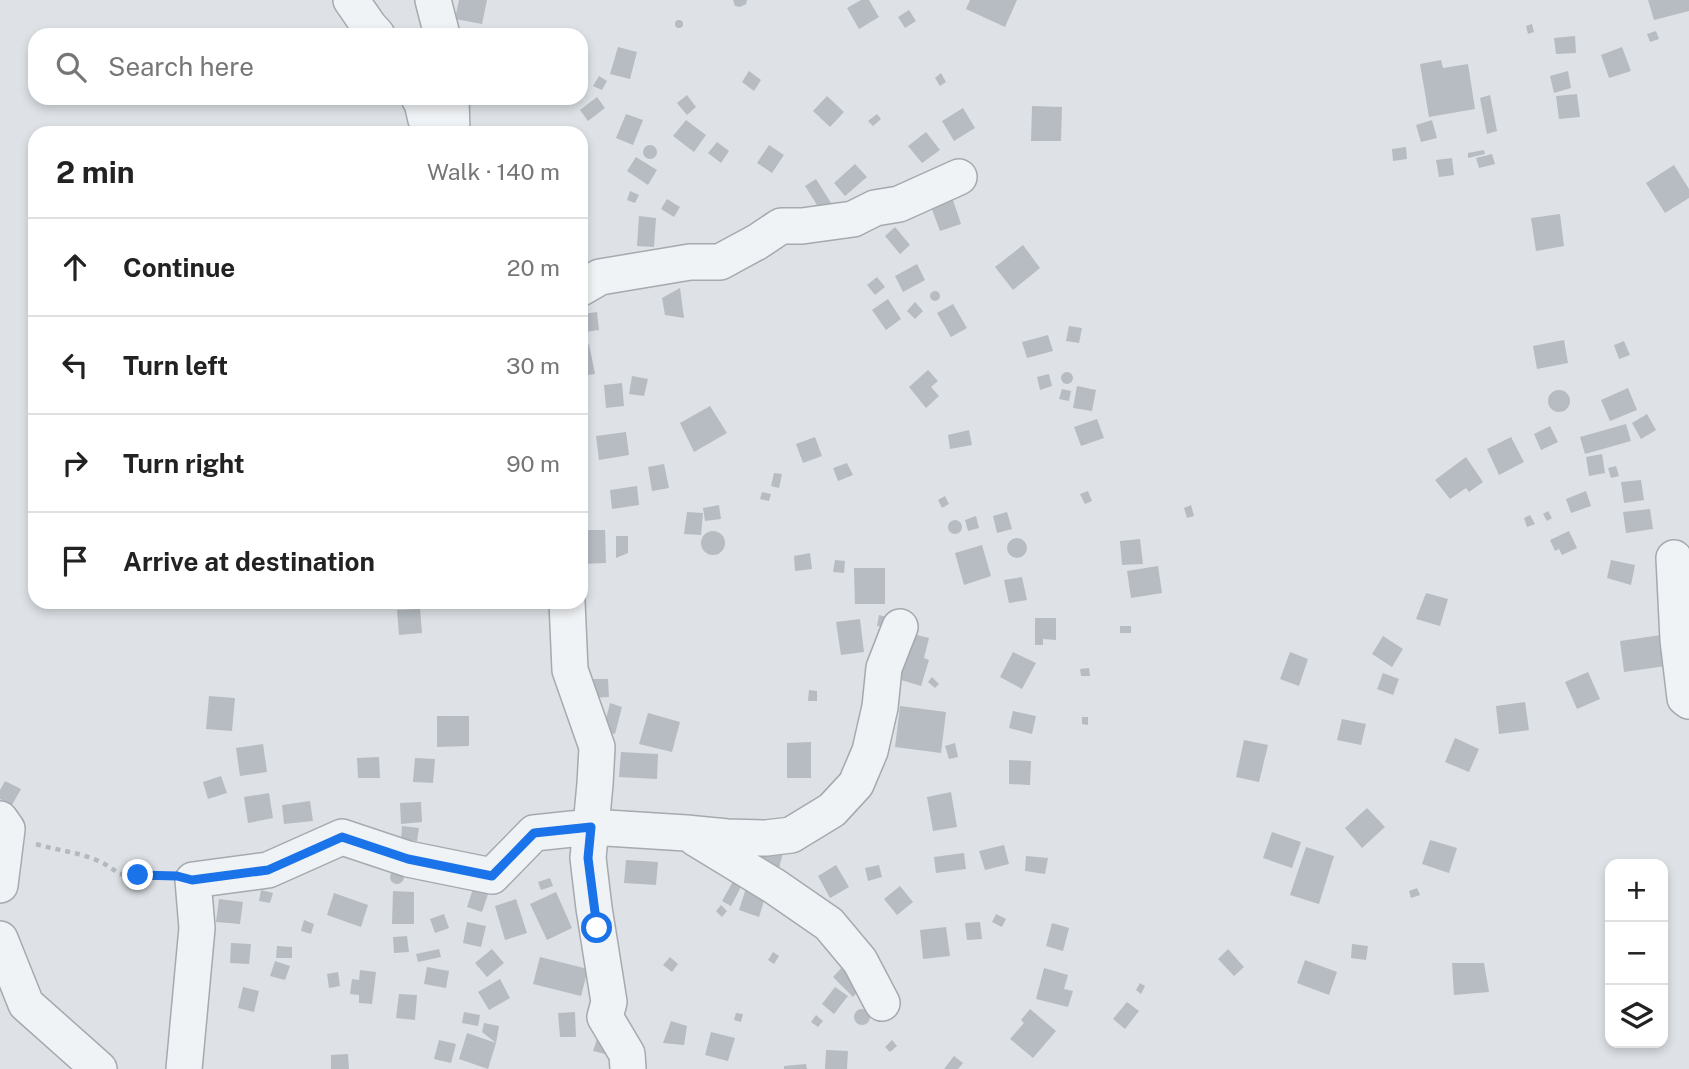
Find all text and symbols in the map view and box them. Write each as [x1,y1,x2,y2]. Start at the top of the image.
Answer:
search box [28,28,588,105]
icon: search [52,48,90,86]
text: Search here [108,51,254,82]
text: 2 min [56,154,135,190]
text: Walk · 140 m [427,158,560,185]
icon: ahead [56,248,94,286]
text: Continue [123,252,235,283]
text: 20 m [507,254,560,281]
icon: left [56,346,94,384]
text: Turn left [123,350,228,381]
text: 30 m [506,352,560,379]
icon: right [56,444,94,482]
text: Turn right [123,448,245,479]
text: 90 m [506,450,560,477]
icon: arrive [56,542,94,580]
text: Arrive at destination [123,546,375,577]
route end [122,859,153,890]
map controls [1605,859,1668,1048]
button: + [1605,859,1668,922]
route start [581,912,612,943]
button: − [1605,922,1668,985]
button: layers [1605,985,1668,1048]

